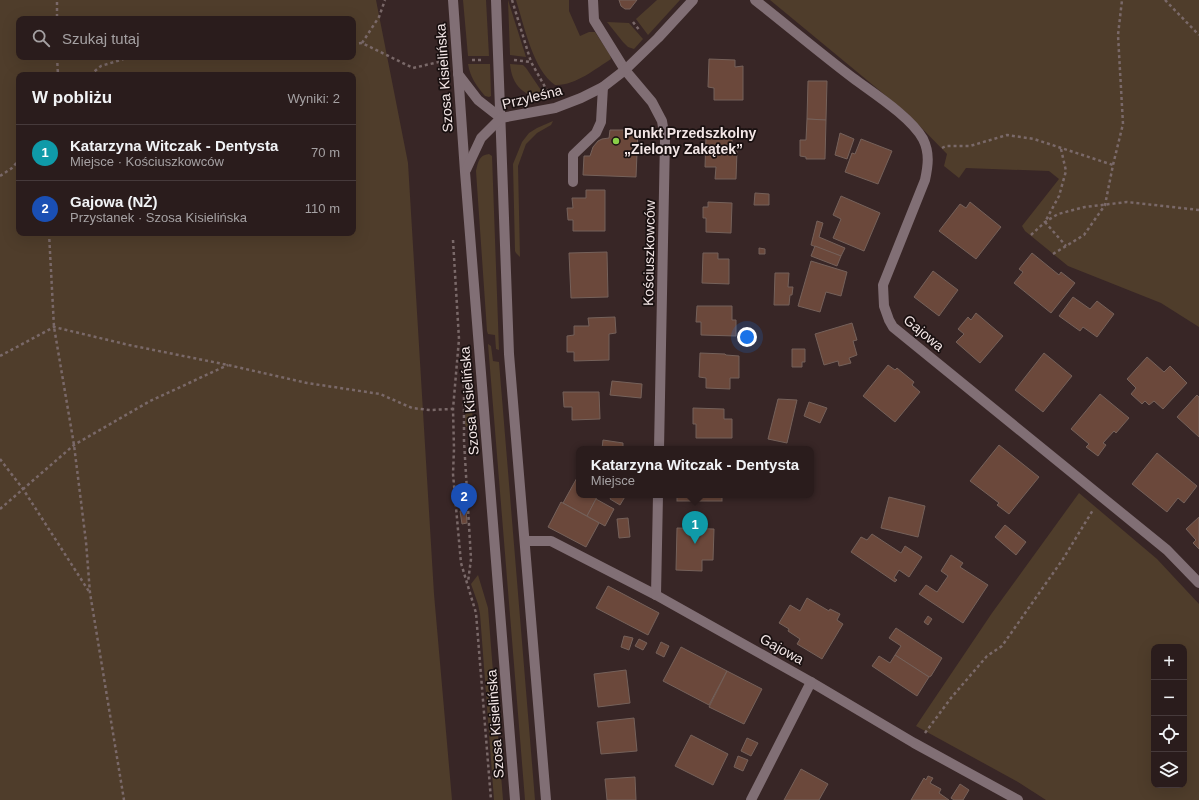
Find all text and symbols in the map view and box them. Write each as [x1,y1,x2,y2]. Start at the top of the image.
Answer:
search box [16,16,356,60]
street label: Szosa Kisielińska [432,23,456,133]
icon: search [30,27,52,49]
text: Szukaj tutaj [62,30,140,47]
street label: Przyleśna [500,82,564,112]
text: W pobliżu [32,88,112,107]
text: Wyniki: 2 [287,91,340,106]
place label: Punkt Przedszkolny „Zielony Zakątek” [624,125,756,157]
marker: Punkt Przedszkolny „Zielony Zakątek” [611,136,621,146]
text: Katarzyna Witczak - Dentysta [70,137,278,154]
text: 1 [41,145,49,160]
text: 70 m [311,145,340,160]
text: Miejsce · Kościuszkowców [70,154,224,169]
text: Gajowa (NŻ) [70,193,158,210]
street label: Kościuszkowców [640,199,658,306]
text: 2 [41,201,49,216]
text: 110 m [305,201,340,216]
text: Przystanek · Szosa Kisielińska [70,210,247,225]
street label: Gajowa [901,312,947,355]
your location [737,327,757,347]
street label: Szosa Kisielińska [456,346,482,456]
popup [576,446,814,498]
text: Katarzyna Witczak - Dentysta [591,456,799,473]
text: Miejsce [591,473,635,488]
pin: 2 [451,483,477,516]
pin: 1 [682,511,708,544]
street label: Gajowa [757,630,807,668]
map controls [1151,644,1187,788]
button: + [1151,644,1187,680]
street label: Szosa Kisielińska [483,669,507,779]
button: − [1151,680,1187,716]
button: locate [1151,716,1187,752]
button: layers [1151,752,1187,788]

